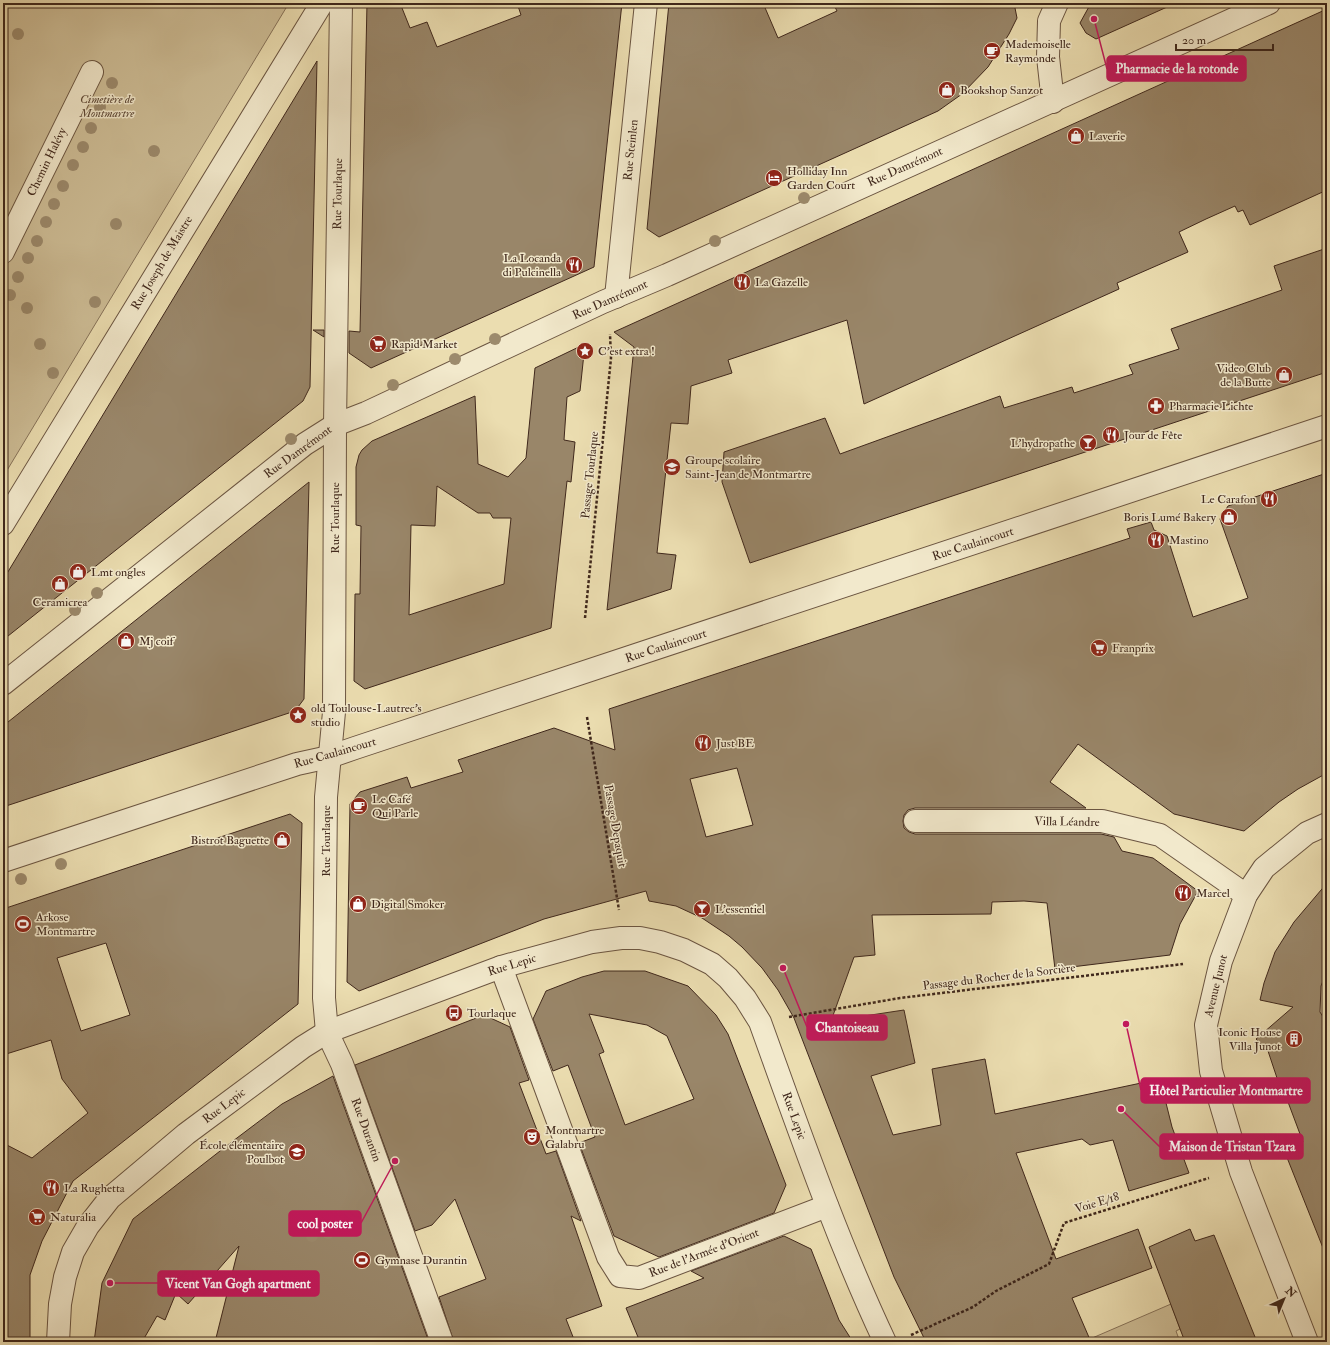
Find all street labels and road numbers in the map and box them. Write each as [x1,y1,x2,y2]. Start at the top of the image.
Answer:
street label: Rue Steinlen [620,119,642,181]
street label: Chemin Halévy [24,125,70,199]
street label: Rue Damrémont [865,144,945,190]
street label: Rue Tourlaque [330,158,346,230]
street label: Rue Joseph de Maistre [128,213,196,313]
street label: Rue Damrémont [570,277,650,323]
street label: Rue Damrémont [261,422,335,482]
street label: Passage Tourlaque [578,431,602,519]
street label: Rue Tourlaque [328,482,343,554]
street label: Rue Caulaincourt [930,524,1016,564]
street label: Rue Caulaincourt [623,626,709,666]
street label: Rue Caulaincourt [292,734,378,772]
street label: Passage Depaquit [600,784,630,869]
street label: Rue Tourlaque [319,805,334,877]
street label: Villa Léandre [1034,814,1100,830]
street label: Rue Lepic [486,950,538,979]
street label: Avenue Junot [1201,953,1231,1020]
street label: Passage du Rocher de la Sorcière [922,960,1076,994]
street label: Rue Lepic [200,1085,249,1127]
street label: Rue Lepic [778,1090,810,1142]
street label: Rue Durantin [347,1096,385,1164]
street label: Voie E/18 [1073,1189,1121,1217]
street label: Rue de l'Armée d'Orient [647,1225,761,1281]

